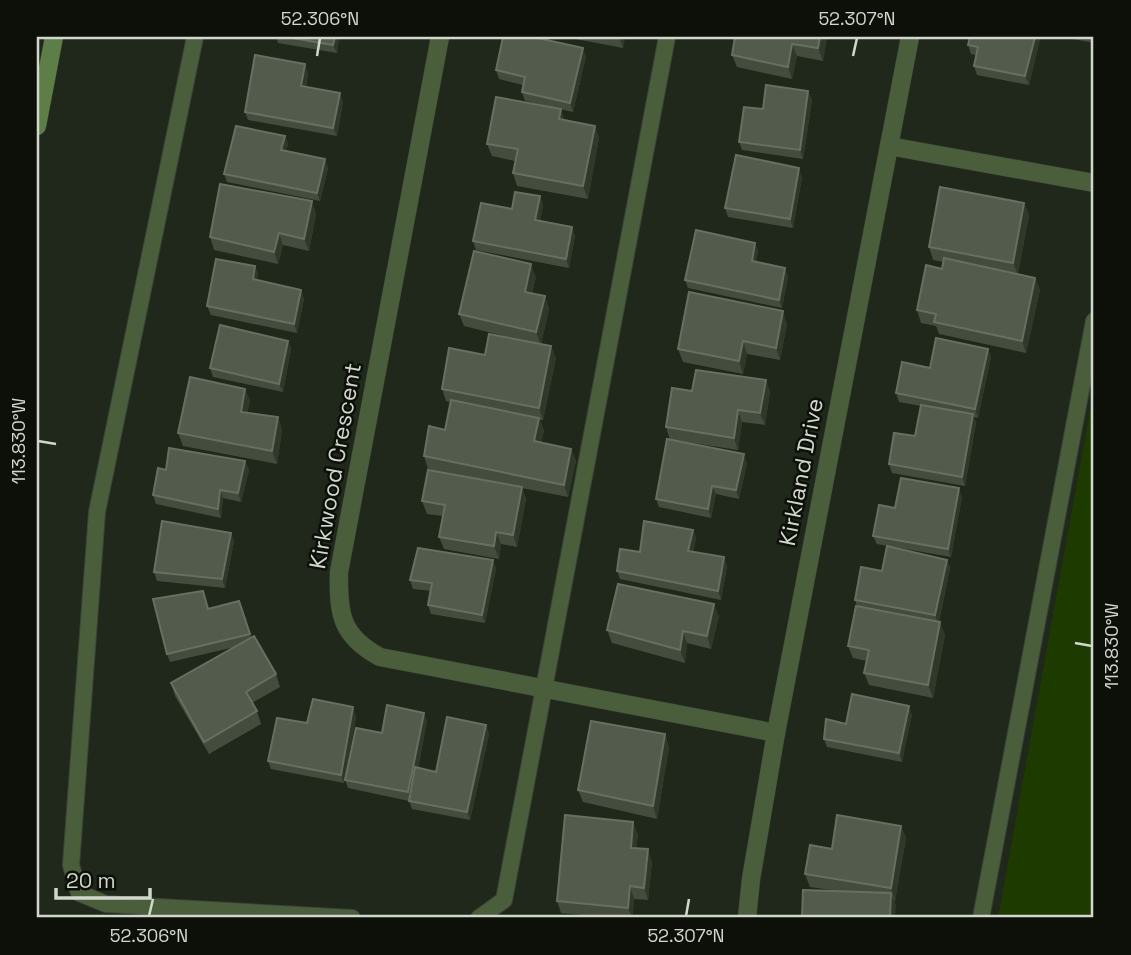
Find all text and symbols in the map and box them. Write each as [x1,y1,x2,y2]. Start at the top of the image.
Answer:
text: 52.306°N [281,7,359,30]
text: 52.307°N [818,7,896,30]
street label: Kirkwood Crescent [302,361,368,571]
street label: Kirkland Drive [772,396,830,548]
text: 113.830°W [7,397,30,484]
text: 113.830°W [1100,602,1123,689]
scale bar [56,857,150,901]
text: 20 m [66,867,116,894]
text: 52.306°N [110,924,188,947]
text: 52.307°N [647,924,725,947]

